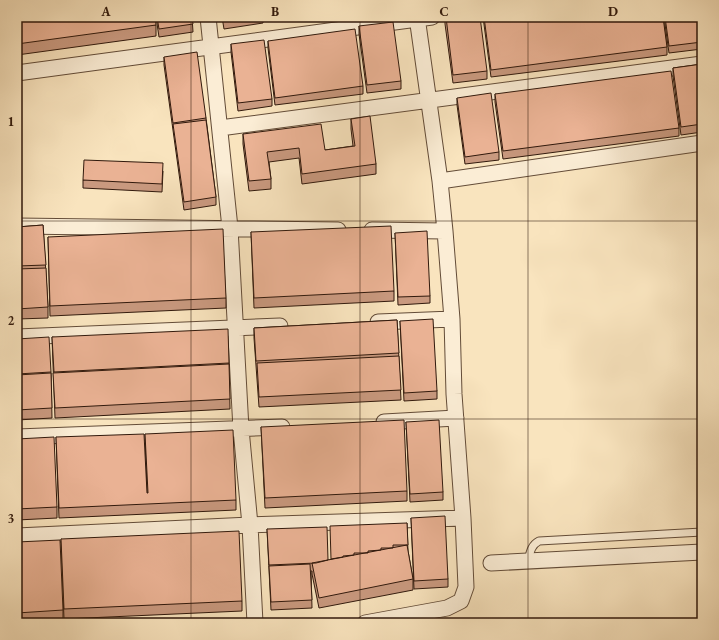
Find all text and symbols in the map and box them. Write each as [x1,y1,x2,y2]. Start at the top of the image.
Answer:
text: A [100,3,111,20]
text: B [271,3,279,20]
text: C [439,3,449,20]
text: D [608,3,618,20]
text: 1 [8,113,15,130]
text: 2 [8,312,15,329]
text: 3 [8,510,15,527]

